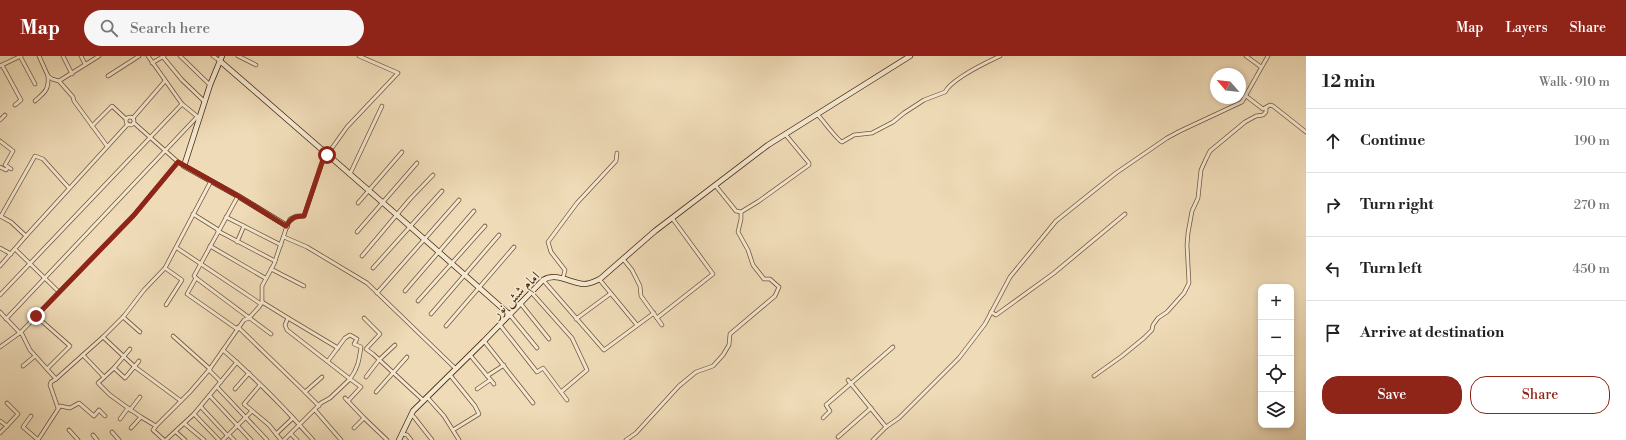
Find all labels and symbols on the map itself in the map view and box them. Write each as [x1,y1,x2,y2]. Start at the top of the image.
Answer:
north arrow [1210,68,1246,104]
route start [318,146,336,164]
street label: امام شش نور [487,268,546,326]
route end [27,307,45,325]

